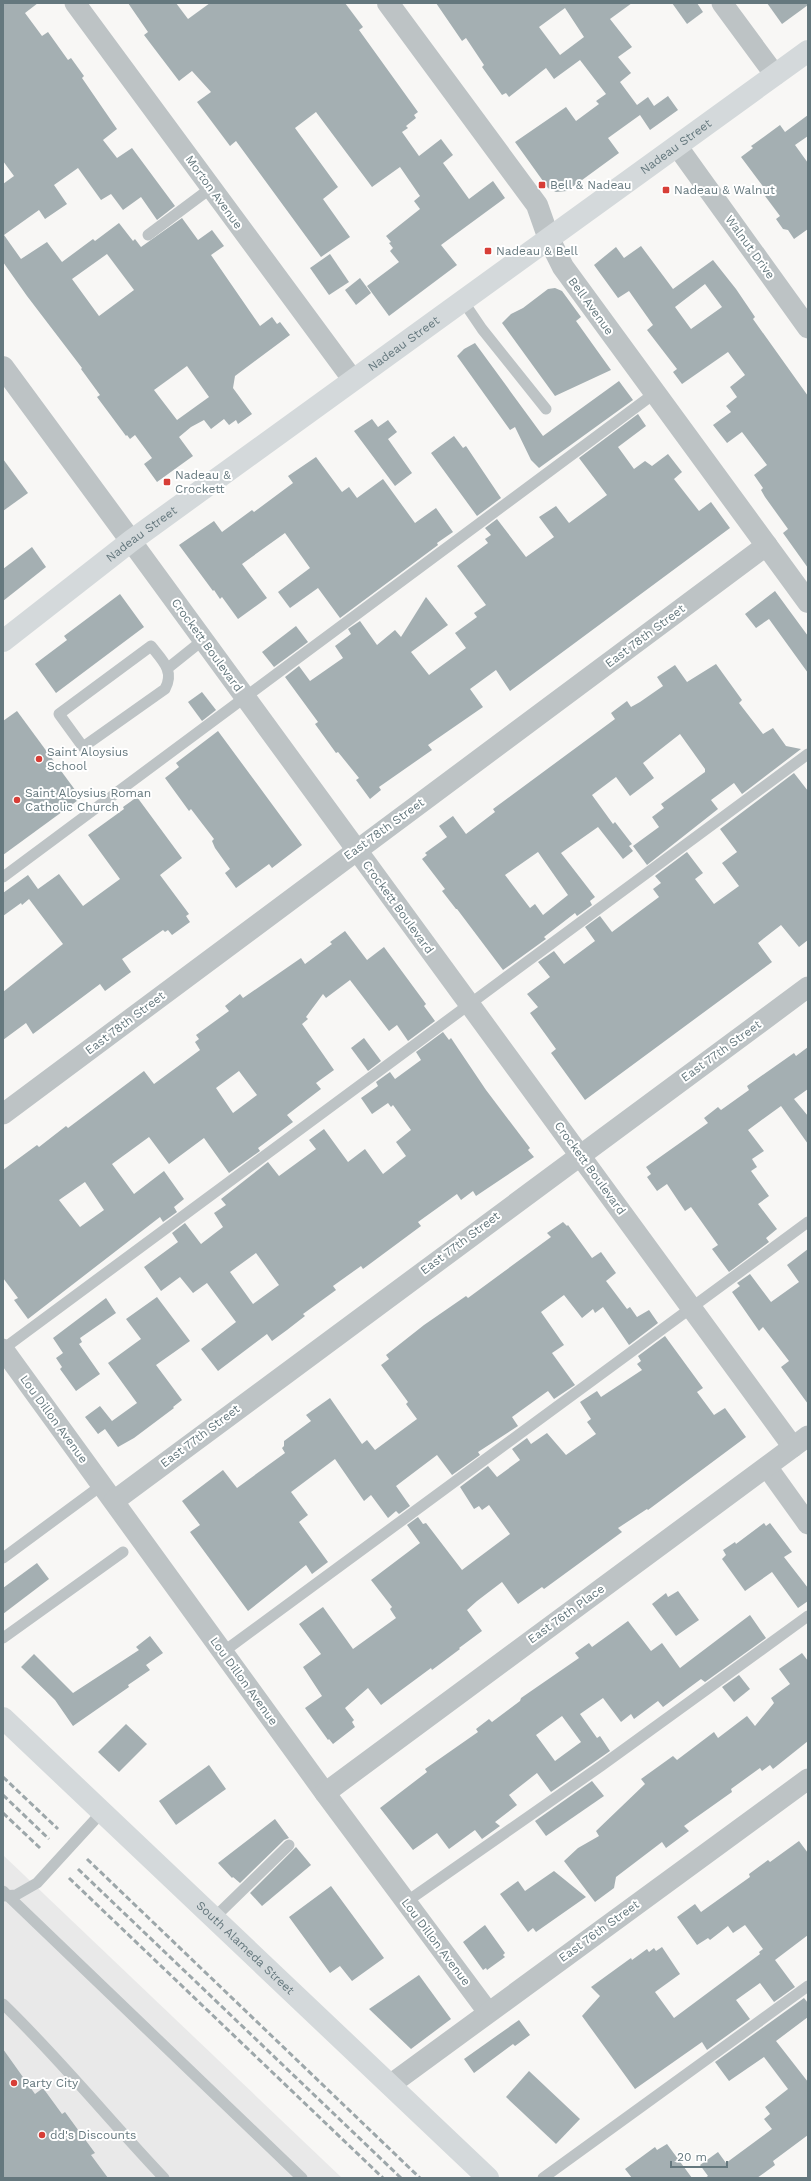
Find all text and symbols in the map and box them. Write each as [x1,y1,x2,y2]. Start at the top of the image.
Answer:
street label: Nadeau Street [638,116,714,177]
street label: Morton Avenue [183,152,245,232]
place label: Bell & Nadeau [550,178,632,192]
marker: Bell & Nadeau [537,180,547,190]
place label: Nadeau & Walnut [674,183,775,197]
marker: Nadeau & Walnut [661,185,671,195]
street label: Walnut Drive [722,212,778,282]
place label: Nadeau & Bell [496,244,578,258]
marker: Nadeau & Bell [483,246,493,256]
street label: Bell Avenue [565,274,617,338]
street label: Nadeau Street [365,313,442,374]
place label: Nadeau & Crockett [175,468,231,496]
marker: Nadeau & Crockett [162,477,172,487]
street label: Nadeau Street [103,503,180,565]
street label: Crockett Boulevard [169,596,245,694]
street label: East 78th Street [602,602,688,670]
place label: Saint Aloysius School [47,745,128,773]
marker: Saint Aloysius School [34,754,44,764]
place label: Saint Aloysius Roman Catholic Church [25,786,151,814]
marker: Saint Aloysius Roman Catholic Church [12,795,22,805]
street label: East 78th Street [341,795,427,863]
street label: Crockett Boulevard [360,858,436,956]
street label: East 78th Street [82,989,168,1057]
street label: East 77th Street [678,1017,764,1085]
street label: Crockett Boulevard [552,1119,628,1217]
street label: East 77th Street [418,1209,502,1277]
street label: Lou Dillon Avenue [17,1372,91,1466]
street label: East 77th Street [158,1402,242,1470]
street label: East 76th Place [525,1581,607,1646]
street label: Lou Dillon Avenue [207,1634,281,1728]
street label: Lou Dillon Avenue [399,1896,473,1988]
street label: East 76th Street [556,1897,642,1965]
street label: South Alameda Street [194,1898,297,1997]
place label: Party City [22,2076,79,2090]
marker: Party City [9,2078,19,2088]
place label: dd's Discounts [50,2128,136,2142]
marker: dd's Discounts [37,2130,47,2140]
scale bar [671,2143,727,2169]
text: 20 m [677,2150,707,2164]

